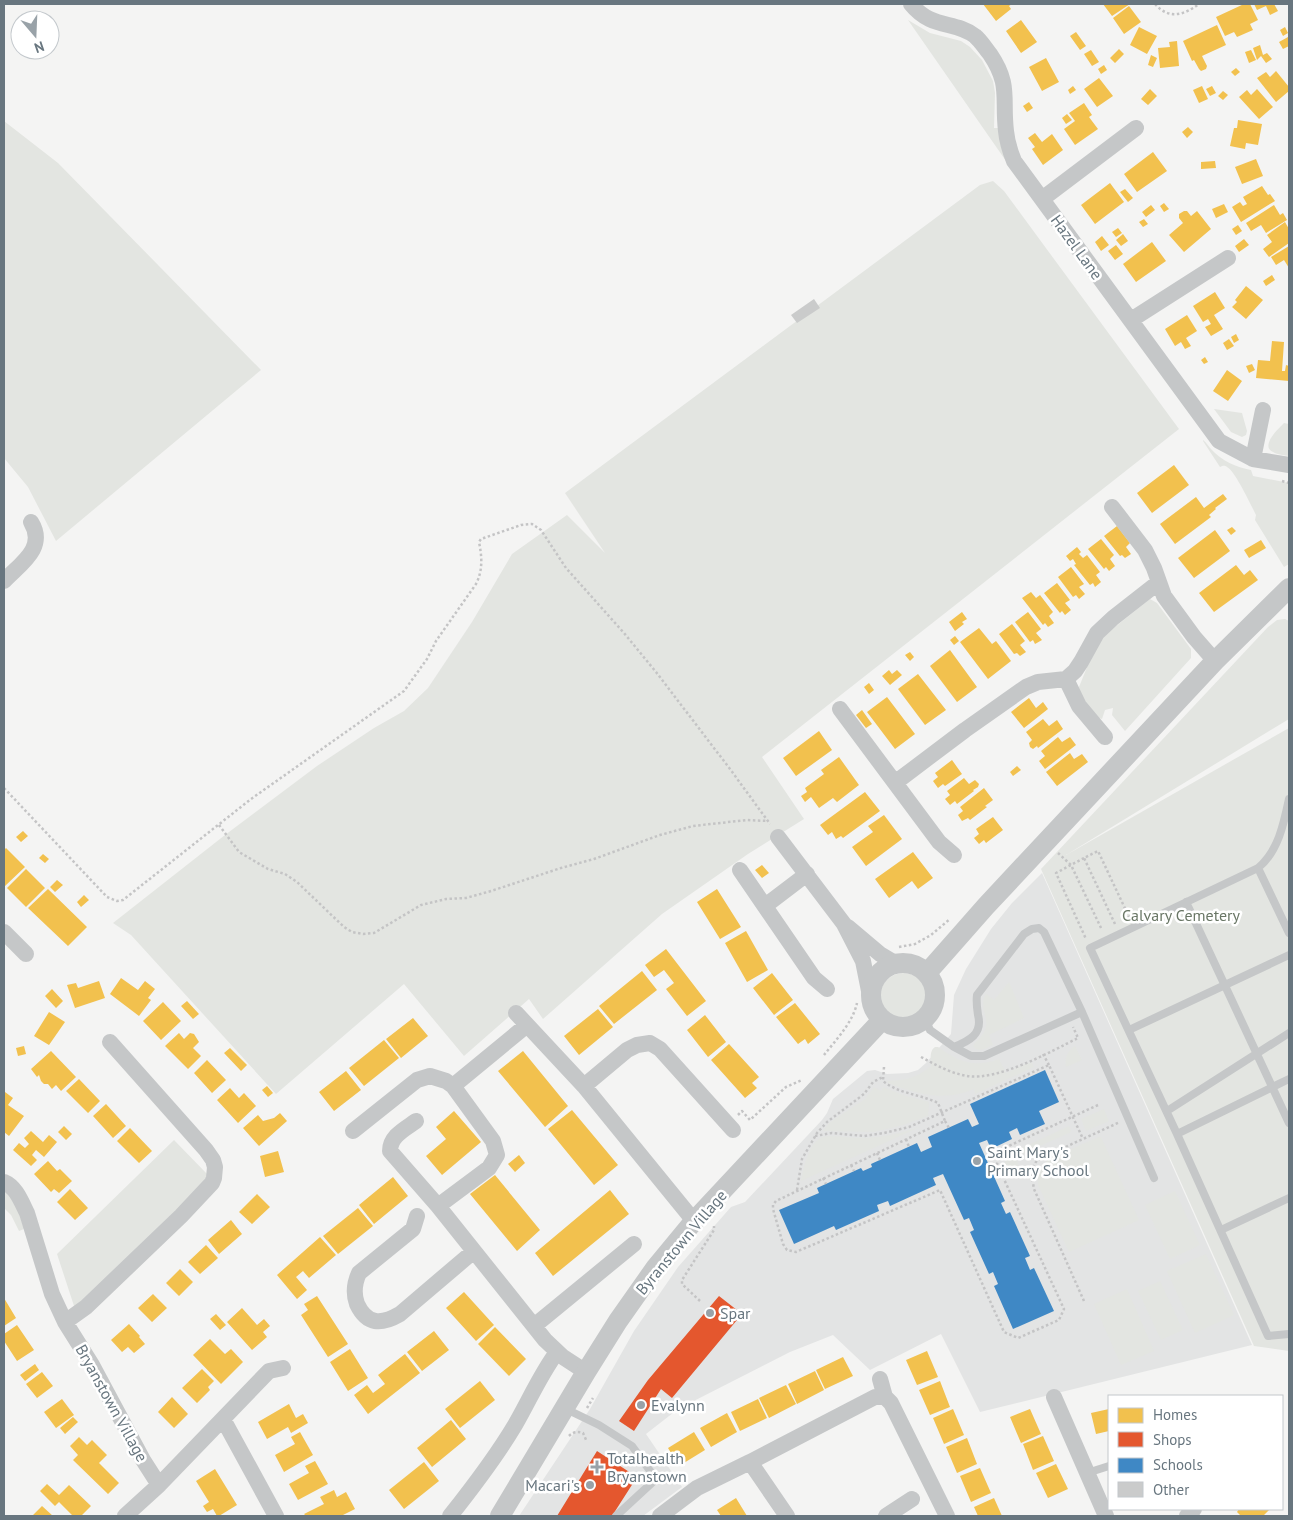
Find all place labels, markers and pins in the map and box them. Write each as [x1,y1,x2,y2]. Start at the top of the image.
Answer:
place label: Saint Mary's Primary School [987,1142,1089,1180]
marker: Saint Mary's Primary School [971,1155,983,1167]
place label: Spar [720,1303,751,1323]
marker: Spar [704,1307,716,1319]
place label: Evalynn [651,1395,705,1415]
marker: Evalynn [635,1399,647,1411]
place label: Totalhealth Bryanstown [607,1448,687,1486]
marker: Totalhealth Bryanstown [591,1461,603,1473]
place label: Macari's [525,1475,580,1495]
marker: Macari's [584,1479,596,1491]

